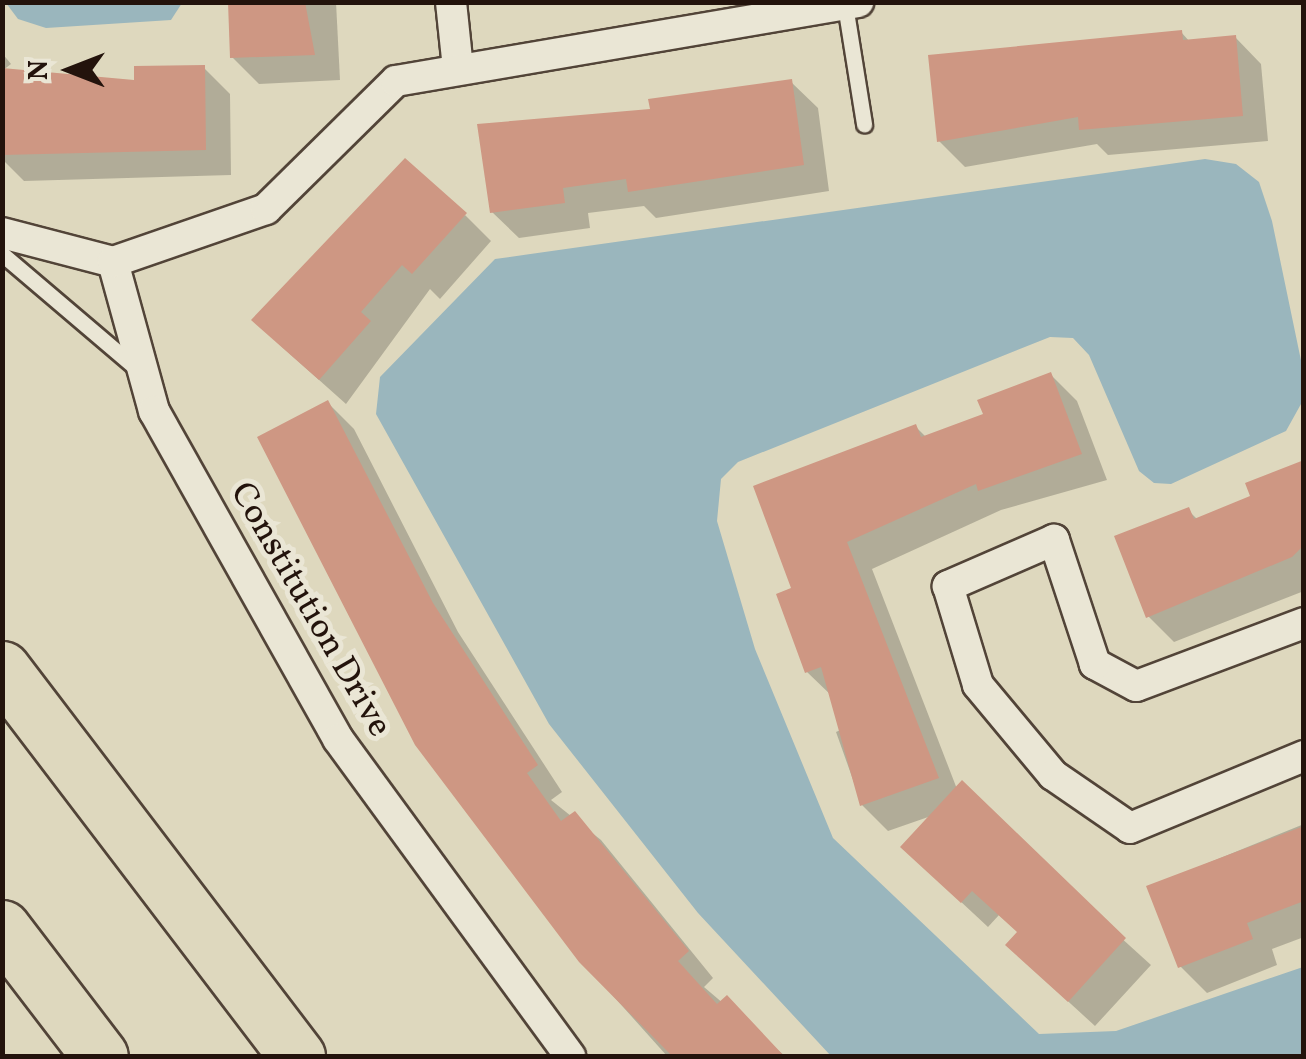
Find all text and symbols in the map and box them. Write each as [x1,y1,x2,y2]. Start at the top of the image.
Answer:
north arrow [20,20,120,120]
text: N [20,60,59,80]
street label: Constitution Drive [220,475,400,745]

